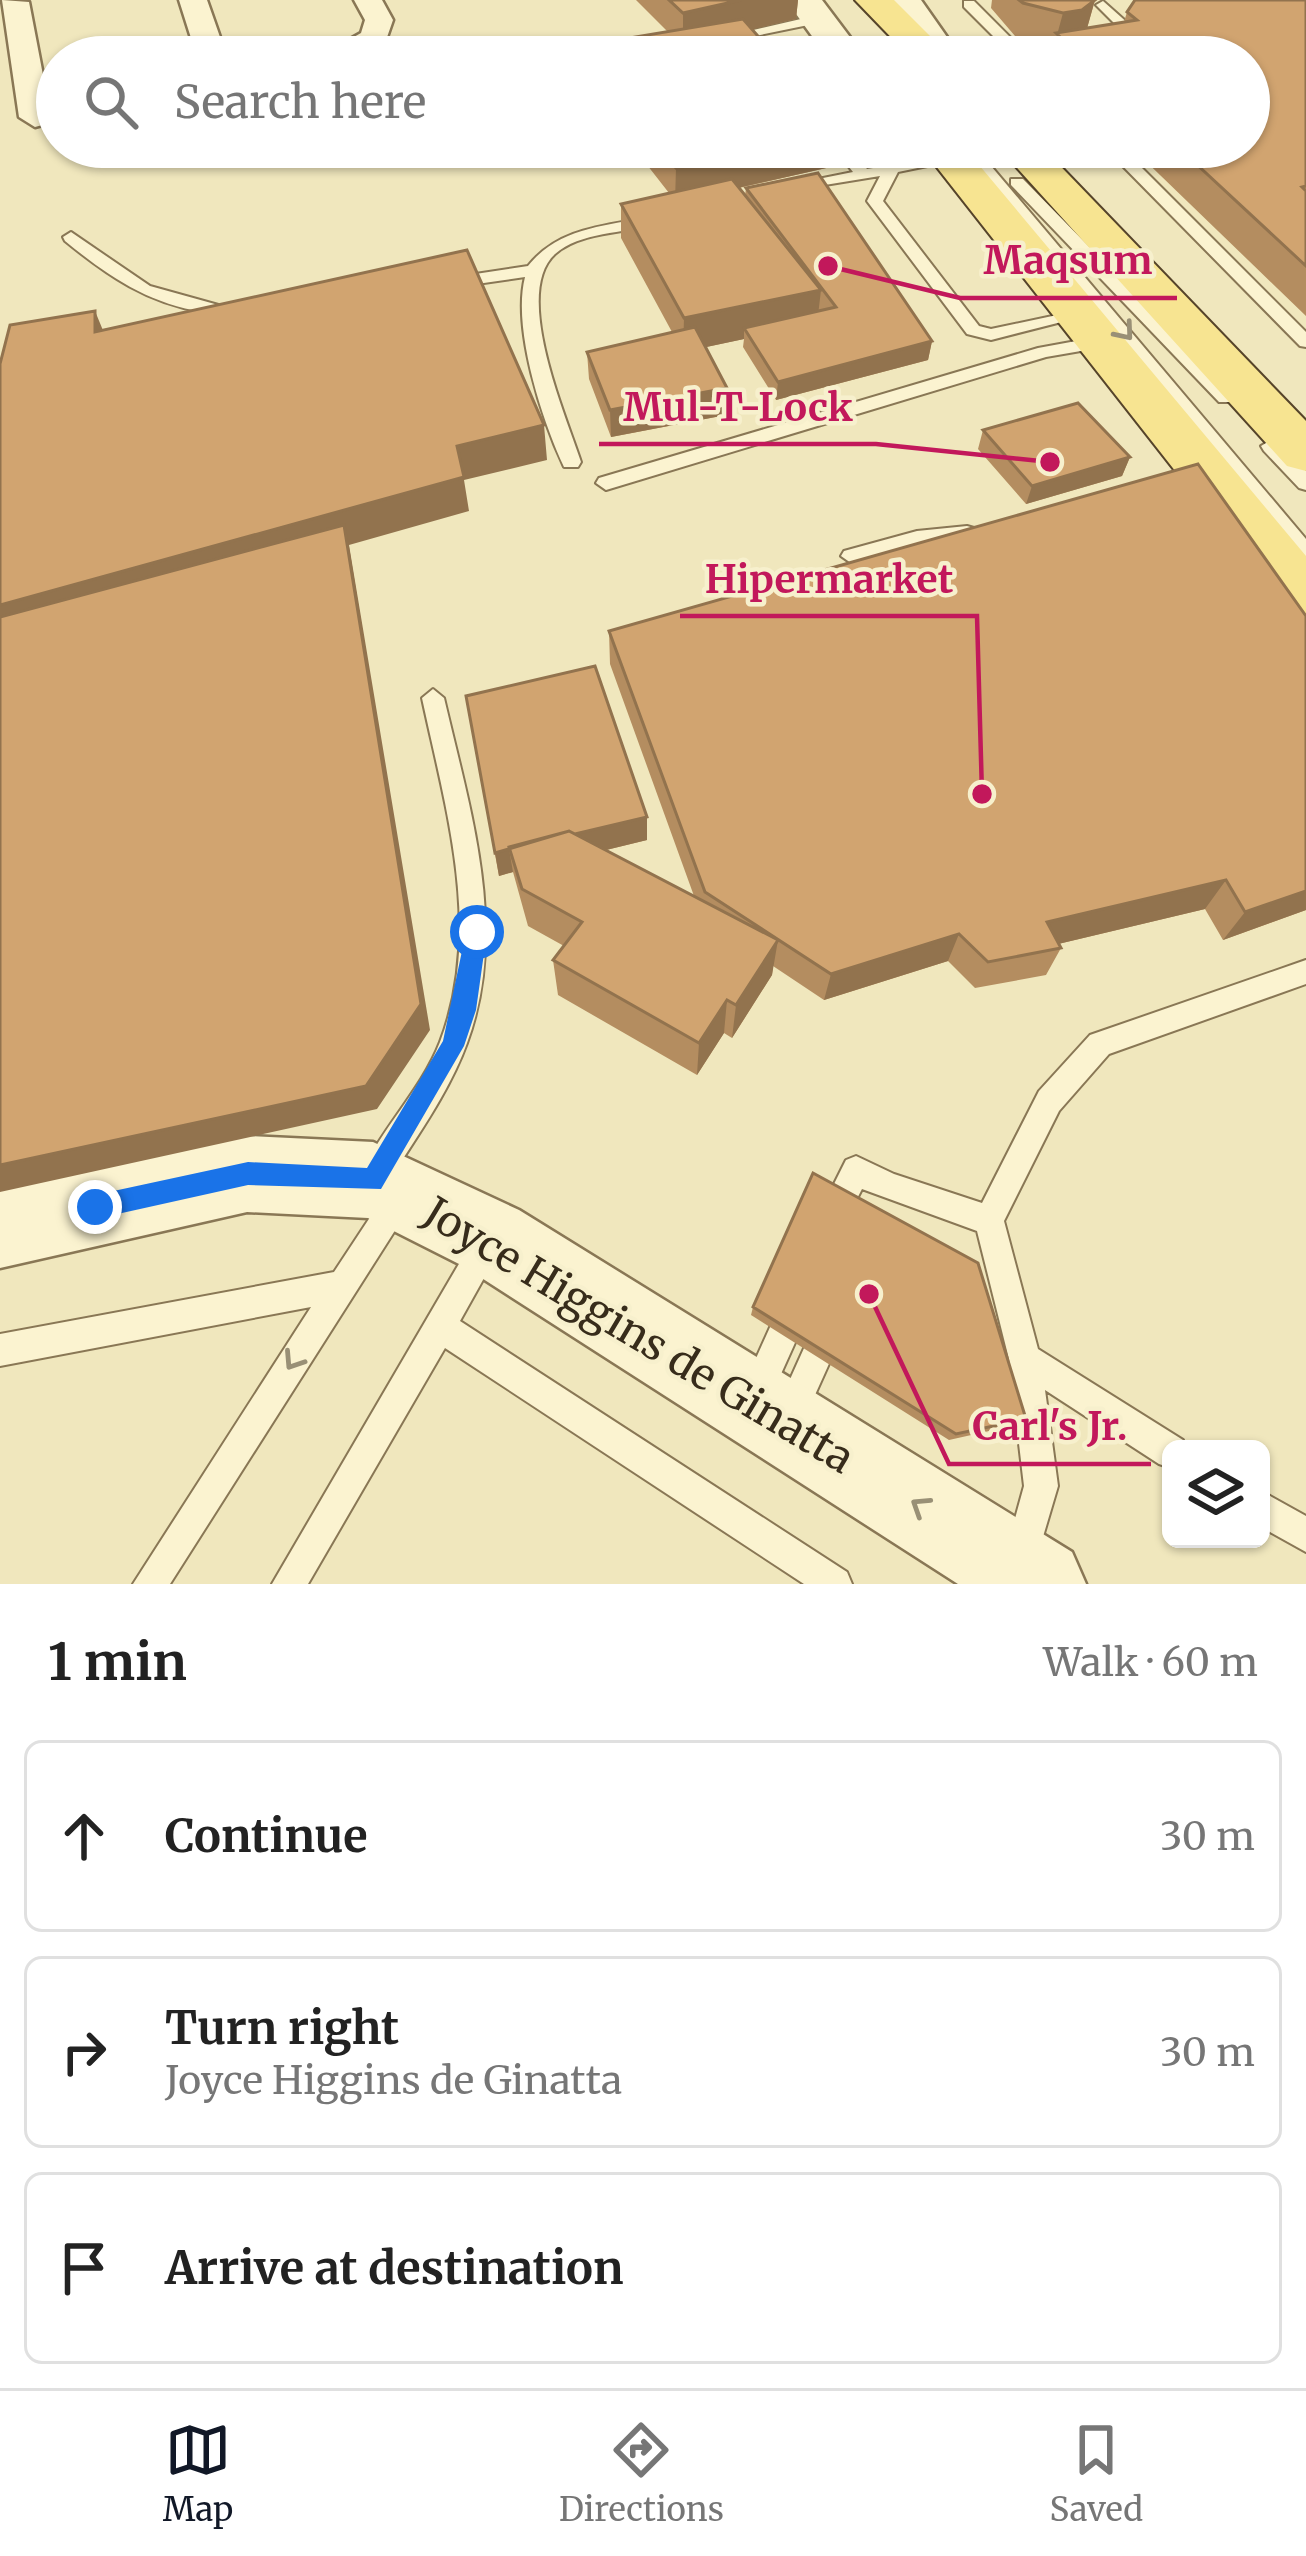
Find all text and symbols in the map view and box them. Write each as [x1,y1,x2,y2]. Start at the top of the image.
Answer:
search box [36,36,1270,168]
icon: search [78,69,144,135]
text: Search here [174,74,426,130]
callout: Maqsum [960,223,1177,298]
text: Maqsum [984,236,1152,285]
one-way arrow [1110,318,1132,340]
callout: Mul-T-Lock [599,369,876,444]
text: Mul-T-Lock [623,383,854,432]
callout: Hipermarket [680,541,977,616]
text: Hipermarket [705,555,954,604]
route start [450,905,504,959]
route end [68,1180,122,1234]
street label: Joyce Higgins de Ginatta [413,1185,863,1485]
one-way arrow [284,1348,307,1370]
callout: Carl's Jr. [949,1389,1151,1464]
text: Carl's Jr. [973,1402,1127,1451]
map controls [1162,1440,1270,1548]
button: layers [1162,1440,1270,1548]
one-way arrow [911,1498,933,1520]
text: 1 min [48,1630,187,1694]
text: Walk · 60 m [1043,1638,1258,1687]
icon: ahead [51,1803,117,1869]
text: Continue [165,1808,367,1864]
text: 30 m [1160,1812,1255,1861]
text: Turn right [165,2000,399,2056]
icon: right [51,2019,117,2085]
text: 30 m [1160,2028,1255,2077]
text: Joyce Higgins de Ginatta [165,2056,622,2105]
icon: arrive [51,2235,117,2301]
text: Arrive at destination [165,2240,623,2296]
tab: Map [163,2417,233,2530]
tab: Directions [559,2417,724,2530]
tab: Saved [1050,2417,1143,2530]

